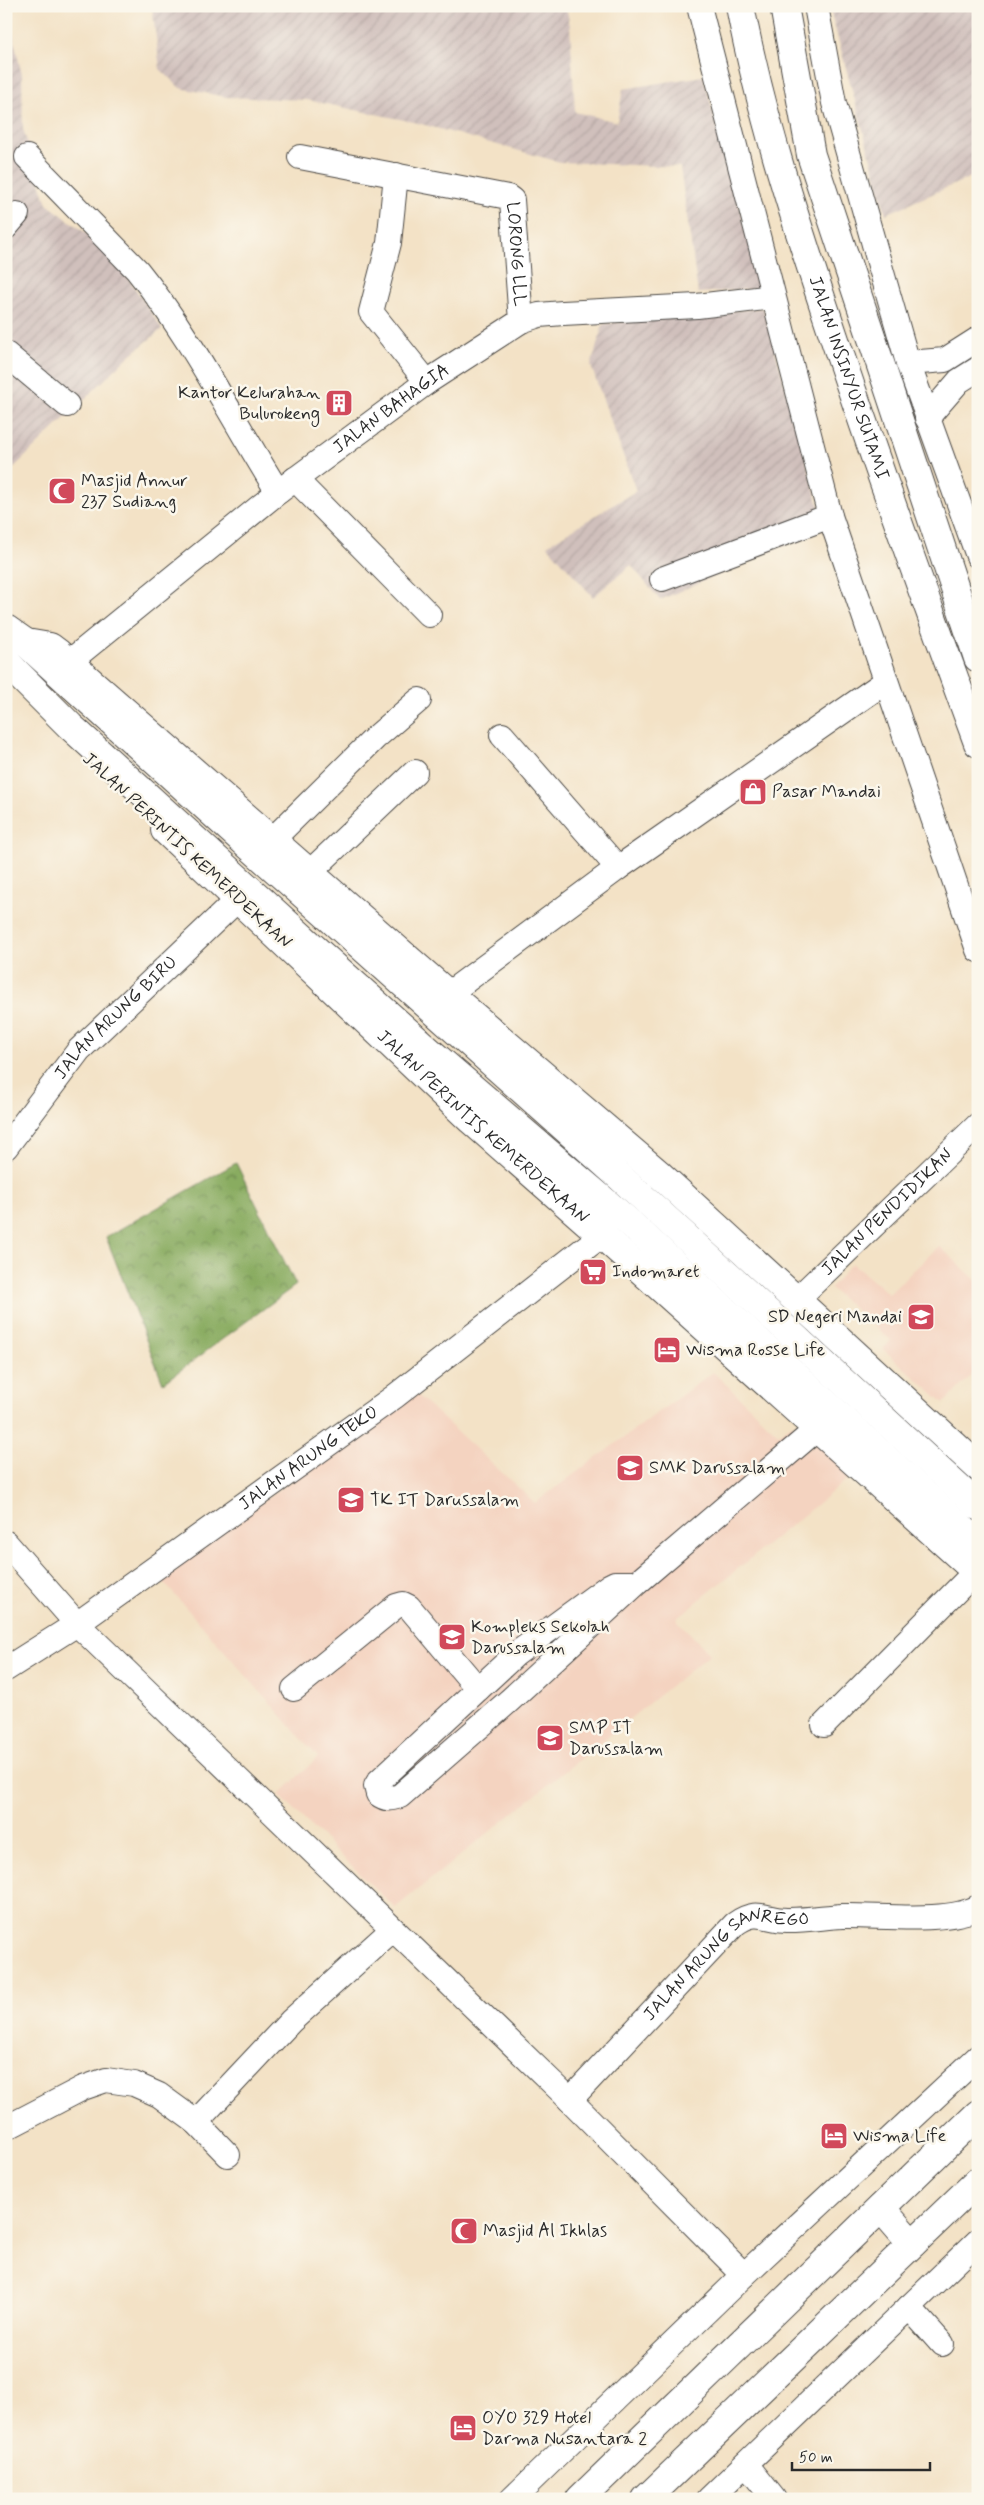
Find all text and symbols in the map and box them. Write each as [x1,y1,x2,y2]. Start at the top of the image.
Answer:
street label: LORONG LLL [500,201,532,307]
street label: JALAN INSINYUR SUTAMI [803,273,894,484]
street label: JALAN BAHAGIA [328,358,454,459]
place label: Kantor Kelurahan Bulurokeng [178,381,320,427]
building icon: Kantor Kelurahan Bulurokeng [324,388,354,418]
place label: Masjid Annur 237 Sudiang [81,469,188,514]
mosque icon: Masjid Annur 237 Sudiang [47,476,77,506]
street label: JALAN PERINTIS KEMERDEKAAN [77,747,297,955]
shop icon: Pasar Mandai [738,777,768,807]
place label: Pasar Mandai [772,780,881,804]
street label: JALAN ARUNG BIRU [49,951,183,1085]
street label: JALAN PERINTIS KEMERDEKAAN [371,1025,594,1230]
street label: JALAN PENDIDIKAN [816,1143,959,1281]
supermarket icon: Indomaret [578,1257,608,1287]
place label: Indomaret [612,1260,700,1284]
school or university icon: SD Negeri Mandai [906,1302,936,1332]
place label: SD Negeri Mandai [768,1305,902,1329]
hotel icon: Wisma Rosse Life [652,1335,682,1365]
place label: Wisma Rosse Life [686,1338,825,1362]
street label: JALAN ARUNG TEKO [234,1400,383,1516]
school or university icon: SMK Darussalam [615,1453,645,1483]
place label: SMK Darussalam [649,1456,785,1480]
school or university icon: TK IT Darussalam [336,1485,366,1515]
place label: TK IT Darussalam [370,1488,519,1512]
place label: Kompleks Sekolah Darussalam [471,1615,610,1660]
school or university icon: Kompleks Sekolah Darussalam [437,1622,467,1652]
place label: SMP IT Darussalam [569,1716,663,1761]
school or university icon: SMP IT Darussalam [535,1723,565,1753]
street label: JALAN ARUNG SANREGO [638,1903,810,2026]
hotel icon: Wisma Life [819,2121,849,2151]
place label: Wisma Life [853,2124,946,2148]
mosque icon: Masjid Al Ikhlas [449,2216,479,2246]
place label: Masjid Al Ikhlas [483,2219,607,2243]
place label: OYO 329 Hotel Darma Nusantara 2 [482,2406,647,2451]
hotel icon: OYO 329 Hotel Darma Nusantara 2 [448,2413,478,2443]
scale bar [792,2440,929,2472]
text: 50 m [799,2448,833,2468]

